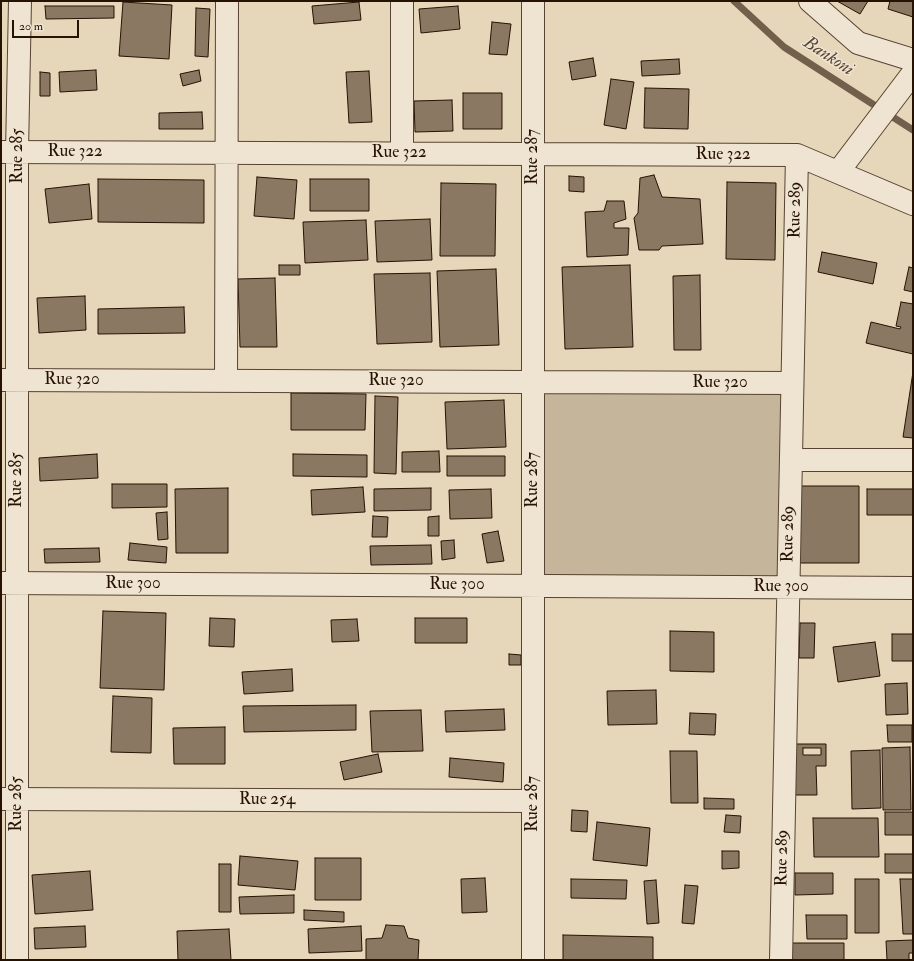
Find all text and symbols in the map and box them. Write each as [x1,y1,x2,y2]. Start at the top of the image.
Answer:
scale bar [14,12,81,38]
text: 20 m [19,19,43,34]
water label: Bankoni [799,33,857,81]
street label: Rue 285 [8,128,28,184]
street label: Rue 287 [523,129,543,185]
street label: Rue 322 [47,142,103,162]
street label: Rue 322 [371,143,427,163]
street label: Rue 322 [695,145,751,165]
street label: Rue 289 [785,181,807,239]
street label: Rue 320 [44,370,100,390]
street label: Rue 320 [368,371,424,391]
street label: Rue 320 [692,373,748,393]
street label: Rue 285 [7,452,27,508]
street label: Rue 287 [523,452,543,508]
street label: Rue 289 [778,505,800,563]
street label: Rue 300 [105,574,161,594]
street label: Rue 300 [429,575,485,595]
street label: Rue 300 [753,577,809,597]
street label: Rue 285 [7,776,27,832]
street label: Rue 287 [523,776,543,832]
street label: Rue 254 [239,790,295,810]
street label: Rue 289 [772,829,794,887]

